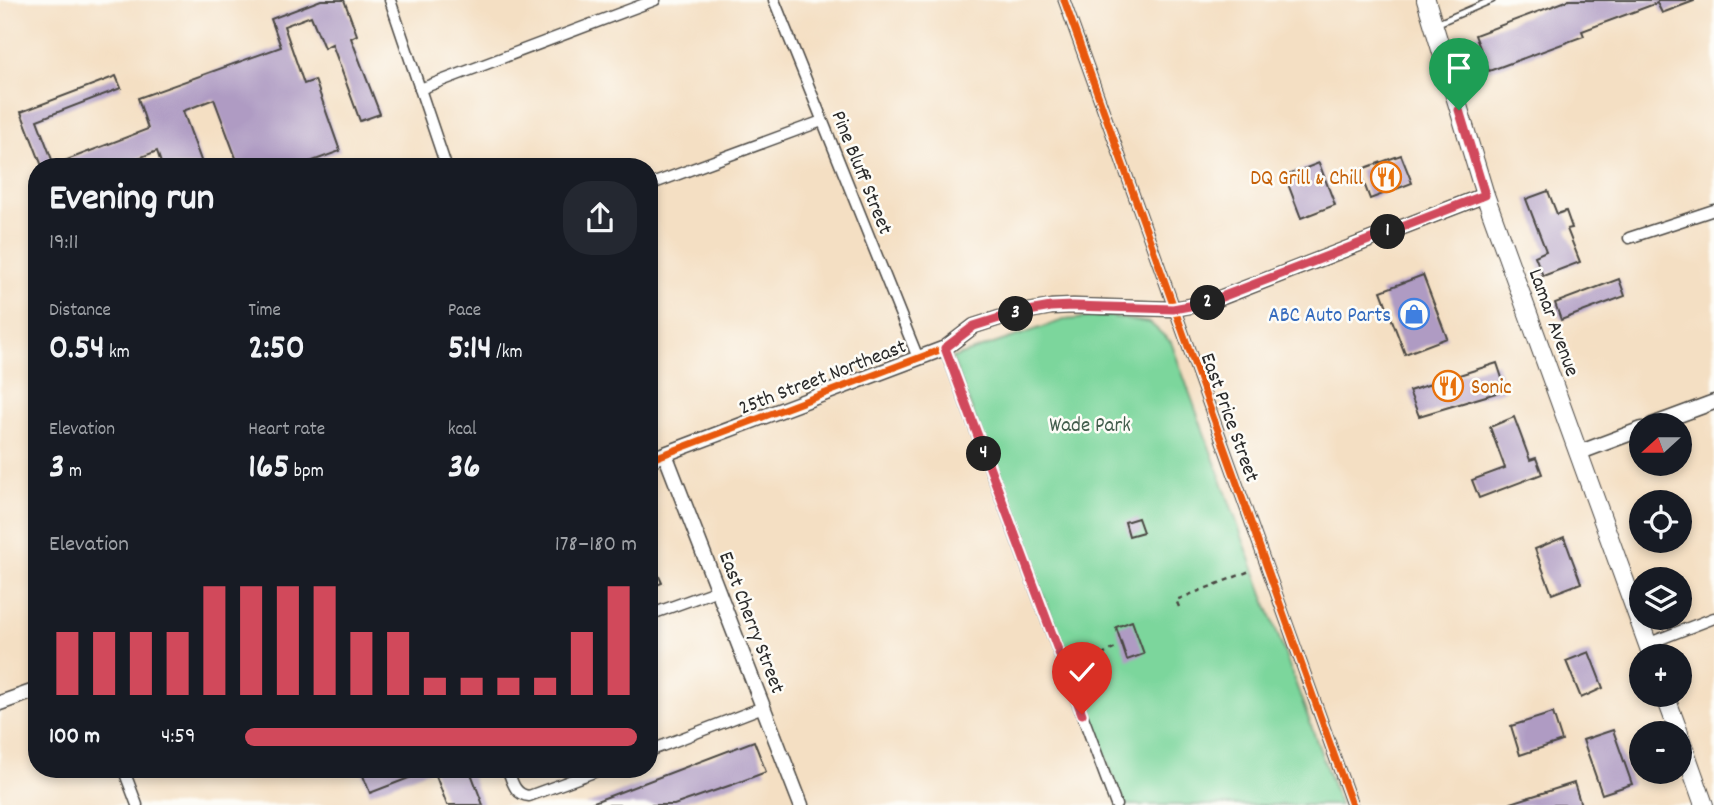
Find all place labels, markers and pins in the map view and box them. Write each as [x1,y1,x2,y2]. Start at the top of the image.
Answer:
pin [1429,38,1489,110]
restaurant icon: DQ Grill & Chill [1369,160,1403,194]
place label: DQ Grill & Chill [1250,165,1363,195]
pin: 1 [1370,215,1406,250]
pin: 2 [1190,286,1226,320]
pin: 3 [998,296,1034,332]
shop icon: ABC Auto Parts [1397,297,1431,331]
place label: ABC Auto Parts [1268,302,1391,332]
restaurant icon: Sonic [1431,369,1465,403]
place label: Sonic [1471,374,1512,404]
pin: 4 [967,436,1002,472]
pin [1052,642,1112,714]

